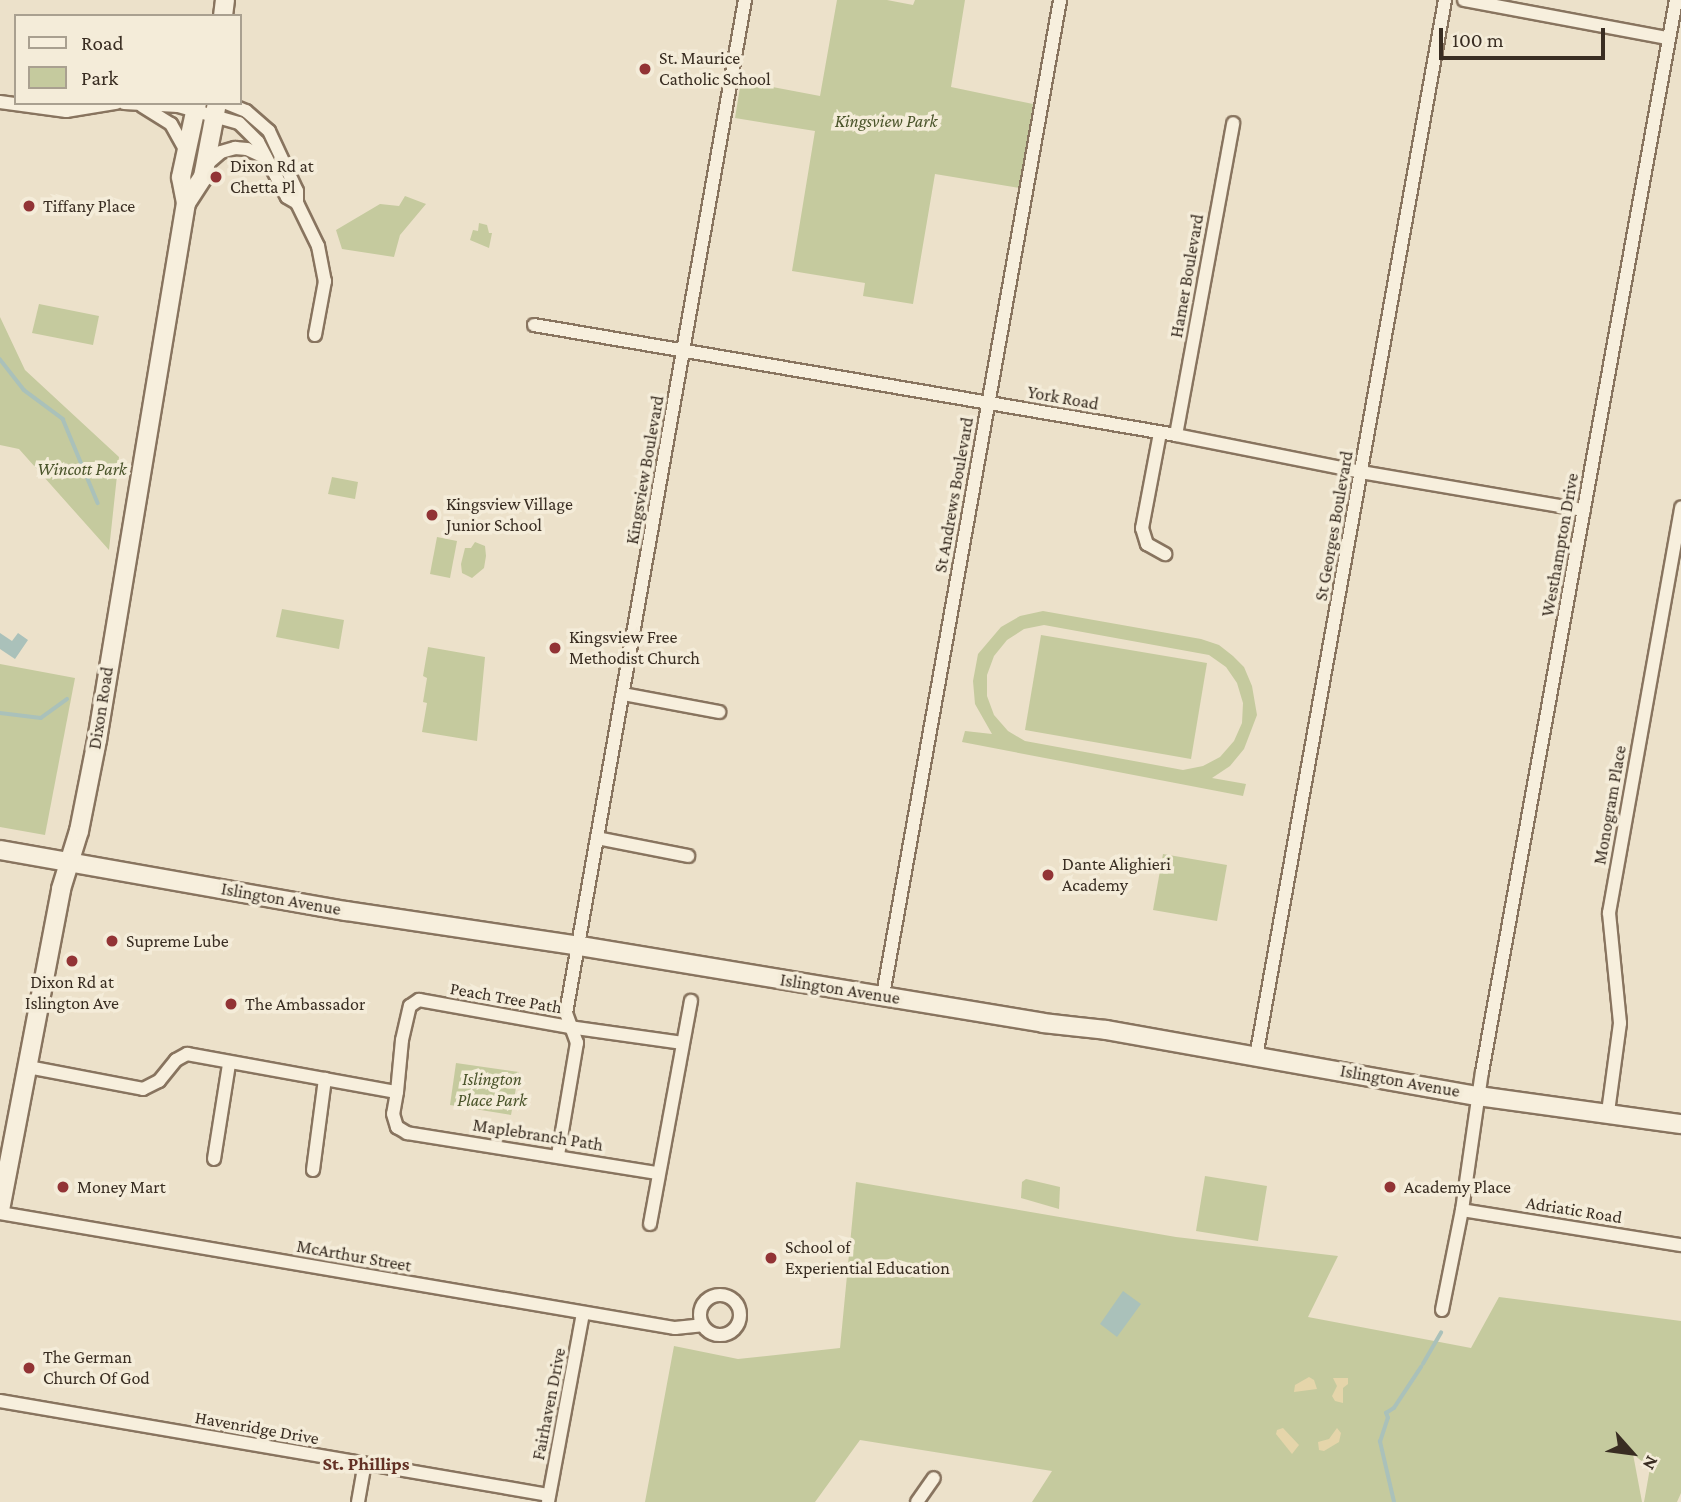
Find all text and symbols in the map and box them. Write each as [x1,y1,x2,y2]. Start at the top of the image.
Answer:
legend [14,14,242,105]
scale bar [1443,14,1609,58]
text: 100 m [1452,28,1504,52]
text: Road [81,31,124,55]
place label: St. Maurice Catholic School [659,48,771,90]
marker: St. Maurice Catholic School [637,61,653,77]
text: Park [81,66,118,90]
park label: Kingsview Park [835,110,937,132]
place label: Dixon Rd at Chetta Pl [230,156,314,198]
marker: Dixon Rd at Chetta Pl [208,169,224,185]
place label: Tiffany Place [43,195,135,217]
marker: Tiffany Place [21,198,37,214]
street label: Hamer Boulevard [1165,212,1209,340]
street label: York Road [1026,381,1100,415]
street label: Kingsview Boulevard [621,394,669,546]
street label: St Andrews Boulevard [930,416,978,574]
street label: St Georges Boulevard [1310,449,1358,603]
park label: Wincott Park [37,458,127,480]
street label: Westhampton Drive [1537,471,1583,619]
place label: Kingsview Village Junior School [446,494,573,536]
marker: Kingsview Village Junior School [424,507,440,523]
place label: Kingsview Free Methodist Church [569,627,700,670]
marker: Kingsview Free Methodist Church [547,640,563,656]
street label: Dixon Road [84,665,118,751]
street label: Monogram Place [1589,744,1631,866]
place label: Dante Alighieri Academy [1062,854,1171,896]
marker: Dante Alighieri Academy [1040,867,1056,883]
street label: Islington Avenue [219,878,343,920]
place label: Supreme Lube [126,930,229,952]
marker: Supreme Lube [104,933,120,949]
marker: Dixon Rd at Islington Ave [64,953,80,969]
street label: Islington Avenue [778,969,902,1009]
place label: Dixon Rd at Islington Ave [25,972,119,1014]
street label: Peach Tree Path [448,978,564,1018]
place label: The Ambassador [245,993,365,1015]
marker: The Ambassador [223,996,239,1012]
street label: Islington Avenue [1338,1060,1462,1102]
park label: Islington Place Park [457,1069,527,1112]
street label: Maplebranch Path [471,1114,605,1156]
place label: Money Mart [77,1176,166,1198]
place label: Academy Place [1404,1176,1511,1198]
marker: Money Mart [55,1179,71,1195]
marker: Academy Place [1382,1179,1398,1195]
street label: Adriatic Road [1524,1192,1624,1228]
street label: McArthur Street [295,1235,413,1277]
place label: School of Experiential Education [785,1237,950,1280]
marker: School of Experiential Education [763,1250,779,1266]
street label: Fairhaven Drive [528,1346,570,1462]
place label: The German Church Of God [43,1347,150,1390]
marker: The German Church Of God [21,1360,37,1376]
street label: Havenridge Drive [193,1406,321,1450]
north arrow [1597,1418,1667,1488]
text: N [1639,1452,1663,1474]
district label: St. Phillips [322,1453,410,1475]

